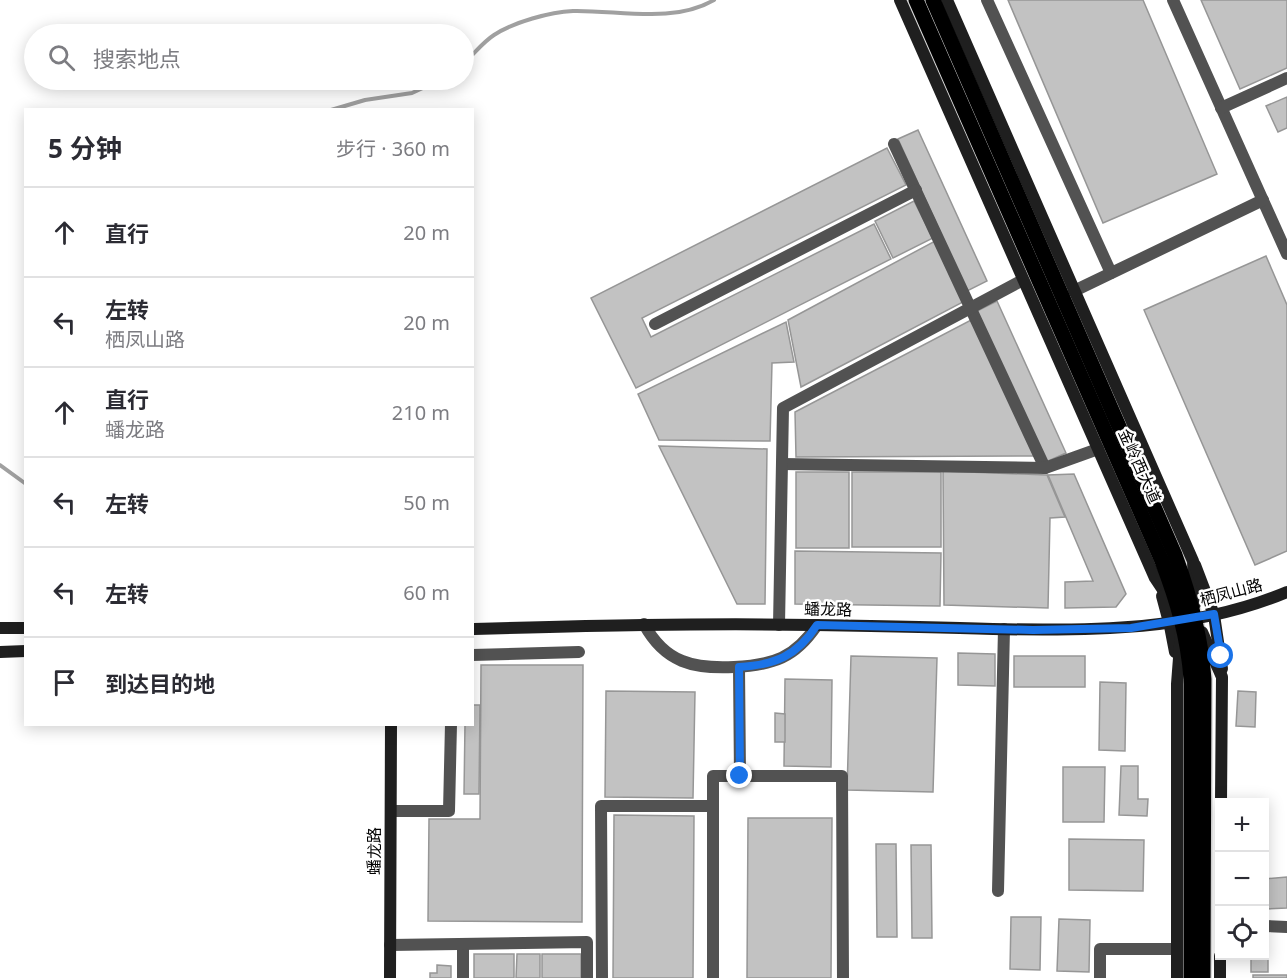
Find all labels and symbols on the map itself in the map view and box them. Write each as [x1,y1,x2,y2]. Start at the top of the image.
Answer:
street label: 金岭西大道 [1114,425,1166,507]
street label: 栖凤山路 [1197,573,1265,611]
street label: 蟠龙路 [804,598,852,620]
route start [1207,642,1233,668]
route end [726,762,752,788]
street label: 蟠龙路 [363,827,385,875]

